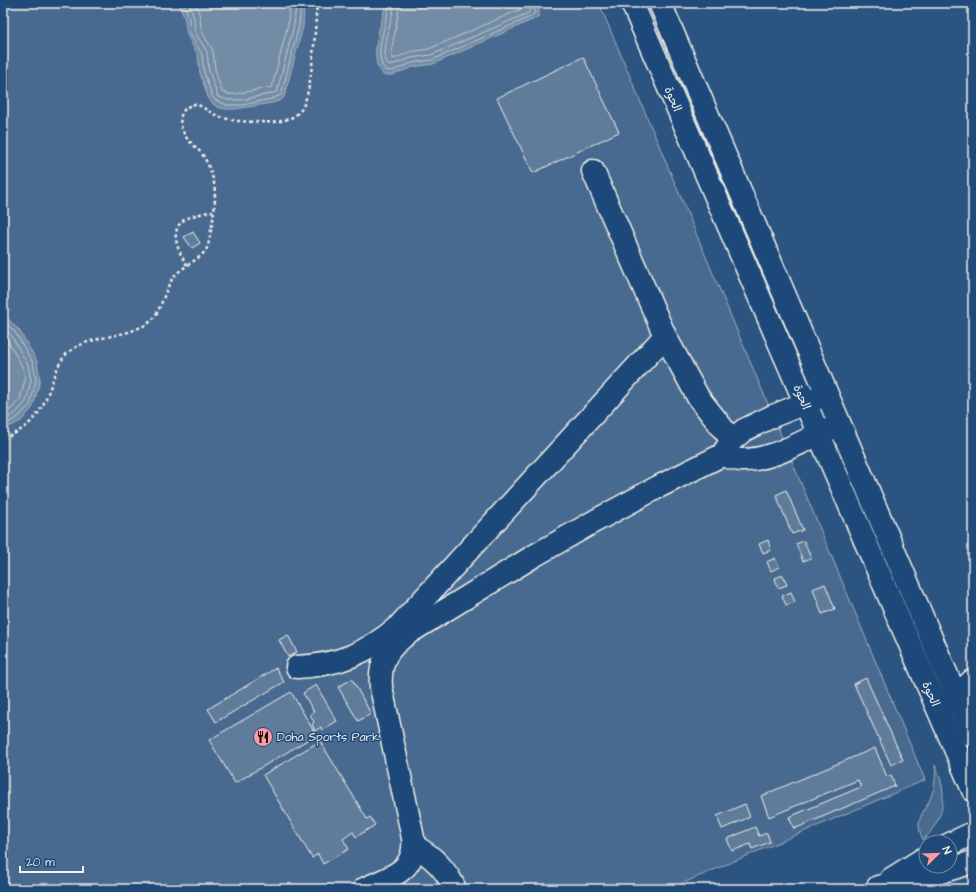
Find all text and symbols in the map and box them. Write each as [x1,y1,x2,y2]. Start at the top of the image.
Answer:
street label: الحوة [660,84,685,114]
street label: الحوة [789,382,814,412]
street label: الحوة [918,679,944,710]
restaurant icon: Doha Sports Park [252,726,274,748]
place label: Doha Sports Park [277,729,380,746]
north arrow [918,834,958,874]
text: N [938,844,955,856]
scale bar [20,848,83,874]
text: 20 m [26,854,55,871]

